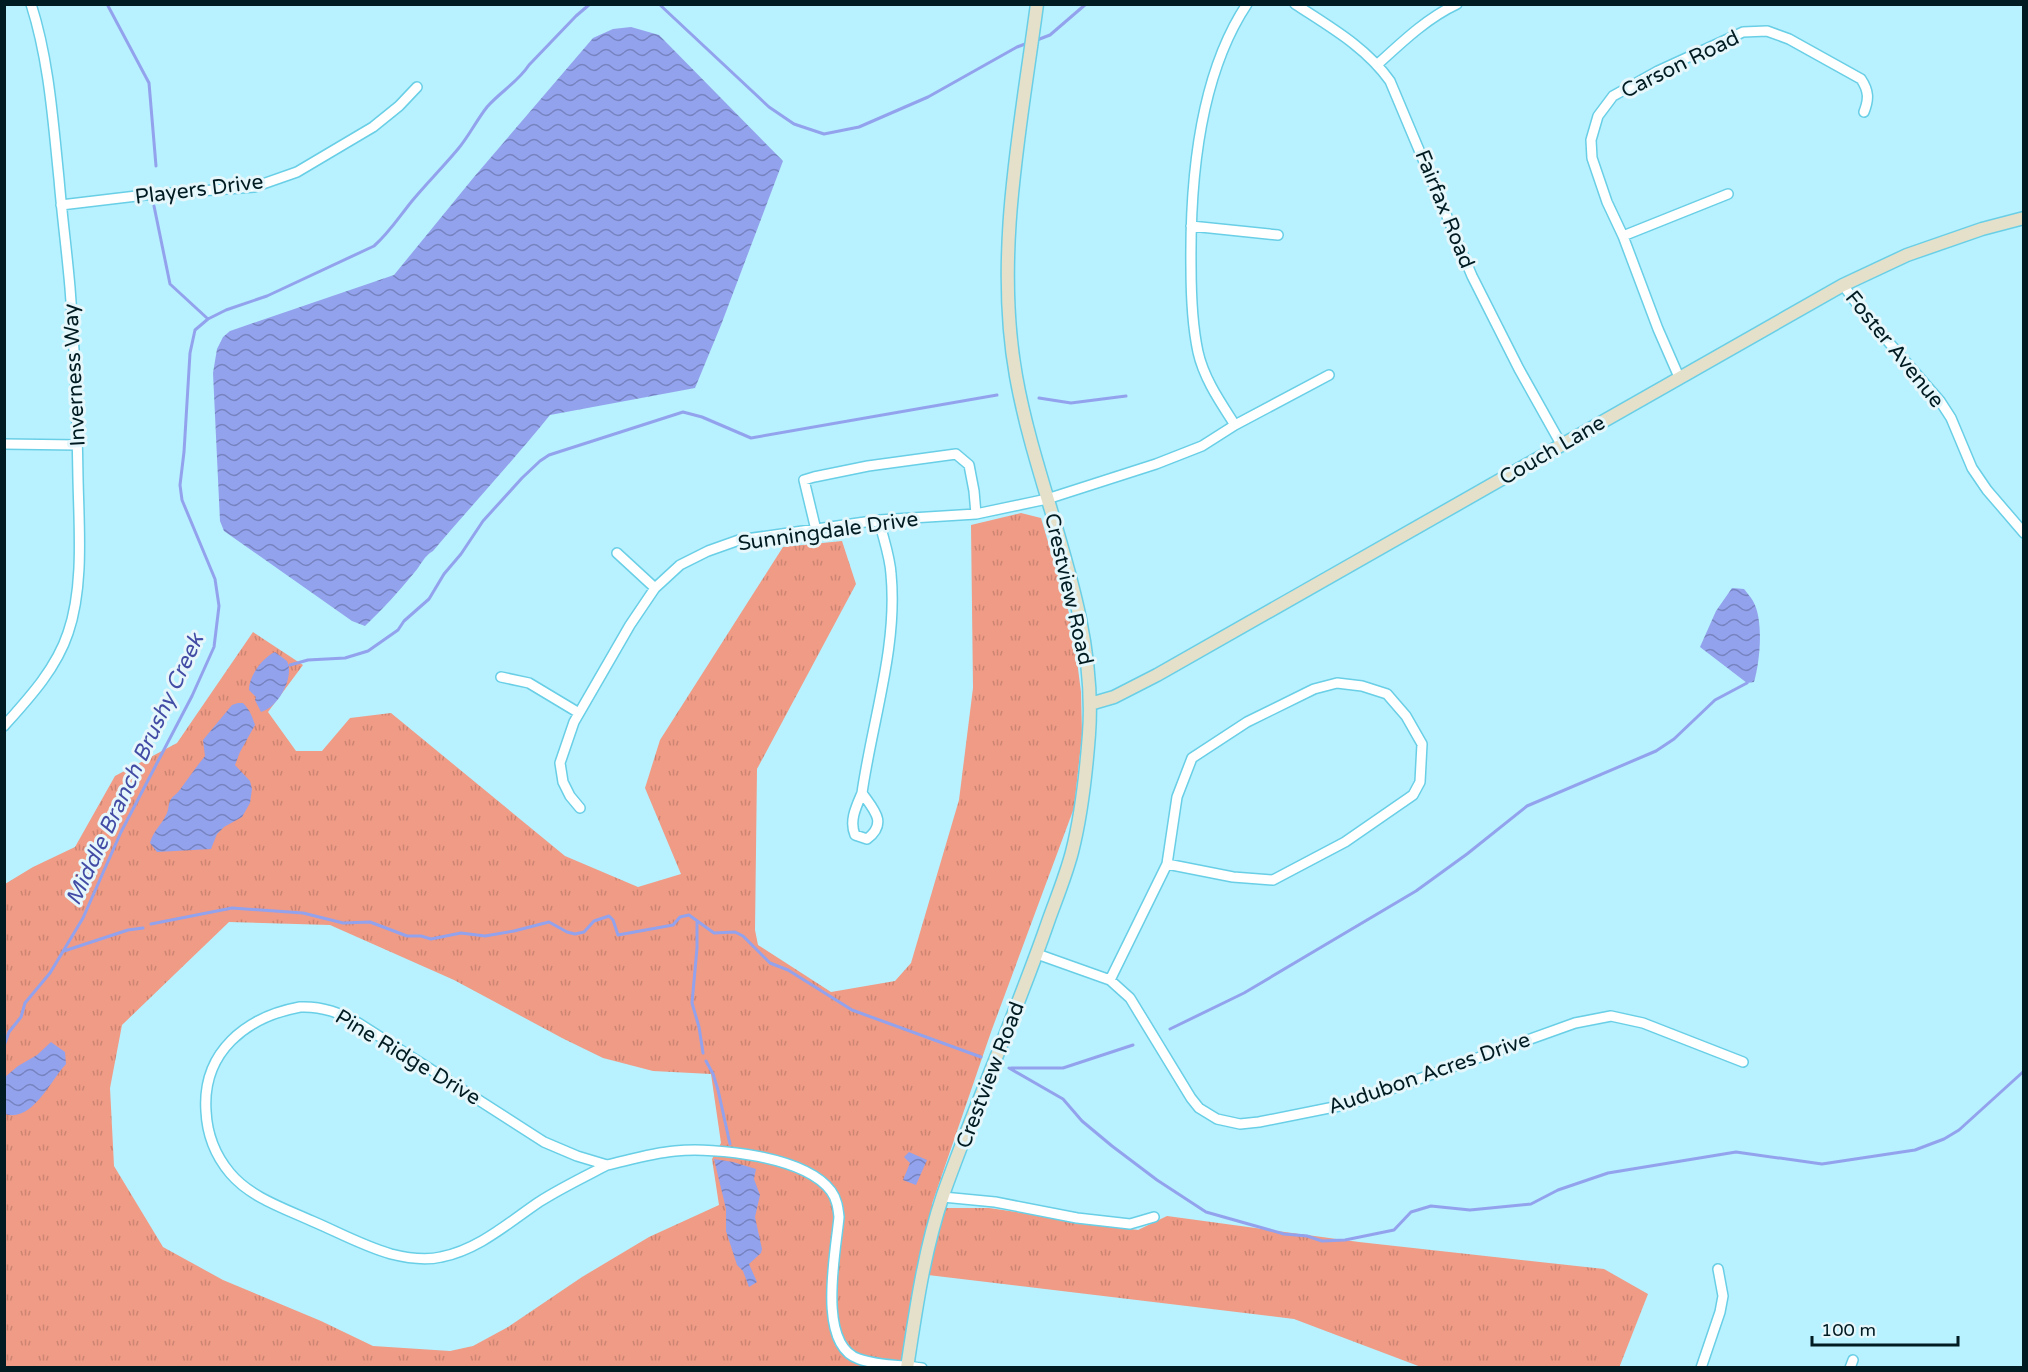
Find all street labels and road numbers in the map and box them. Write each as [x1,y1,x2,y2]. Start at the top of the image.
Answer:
street label: Carson Road [1617,25,1743,104]
street label: Fairfax Road [1409,146,1480,272]
street label: Players Drive [133,169,265,210]
street label: Foster Avenue [1840,286,1949,413]
street label: Inverness Way [58,303,91,447]
street label: Couch Lane [1495,410,1610,491]
street label: Sunningdale Drive [736,506,920,557]
street label: Crestview Road [1039,511,1098,667]
street label: Crestview Road [951,998,1030,1152]
street label: Pine Ridge Drive [331,1004,485,1111]
street label: Audubon Acres Drive [1325,1027,1534,1120]

